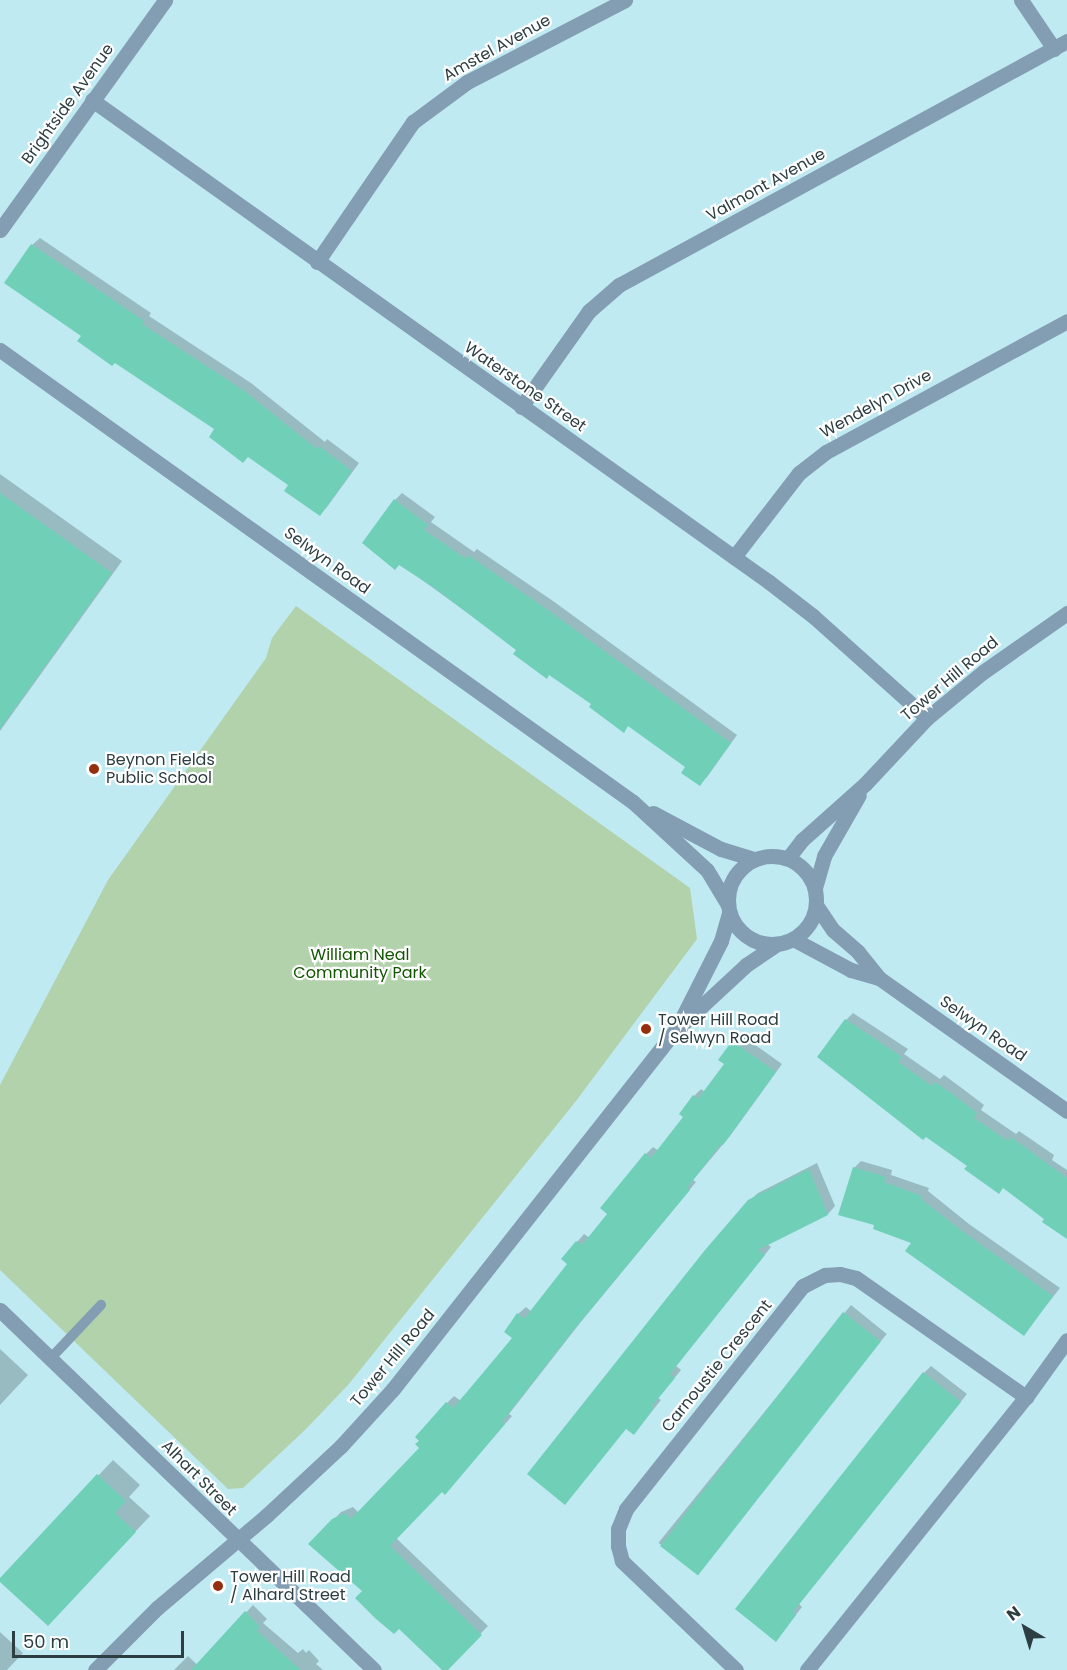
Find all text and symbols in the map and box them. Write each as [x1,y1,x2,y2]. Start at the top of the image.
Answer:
street label: Amstel Avenue [440,11,554,85]
street label: Brightside Avenue [18,40,118,168]
street label: Valmont Avenue [703,144,829,226]
street label: Waterstone Street [461,338,589,436]
street label: Wendelyn Drive [817,366,935,442]
street label: Selwyn Road [280,523,374,599]
street label: Tower Hill Road [898,633,1002,725]
place label: Beynon Fields Public School [106,750,215,788]
marker: Beynon Fields Public School [87,762,101,776]
park label: William Neal Community Park [293,945,427,983]
street label: Selwyn Road [936,992,1030,1066]
place label: Tower Hill Road / Selwyn Road [658,1010,779,1048]
marker: Tower Hill Road / Selwyn Road [639,1022,653,1036]
street label: Carnoustie Crescent [658,1296,776,1436]
street label: Tower Hill Road [347,1306,439,1410]
street label: Alhart Street [157,1436,241,1520]
place label: Tower Hill Road / Alhard Street [230,1567,351,1605]
marker: Tower Hill Road / Alhard Street [211,1579,225,1593]
north arrow [995,1598,1055,1658]
text: N [1002,1601,1025,1626]
scale bar [15,1619,188,1657]
text: 50 m [23,1629,69,1654]

